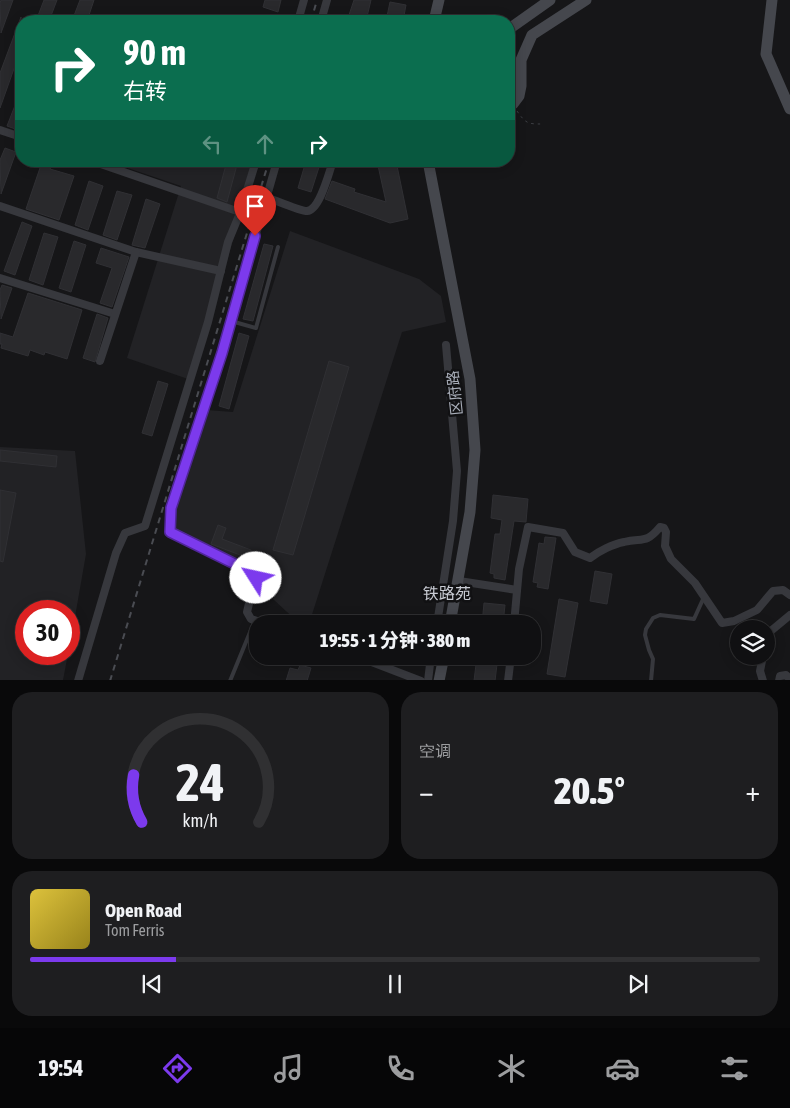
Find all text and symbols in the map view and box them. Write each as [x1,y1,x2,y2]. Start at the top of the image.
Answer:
text: 90 m [123,32,186,72]
icon: right [40,35,105,100]
text: 右转 [123,78,167,104]
icon: left [198,130,226,158]
icon: ahead [251,130,279,158]
icon: right [304,130,332,158]
pin [234,185,276,236]
icon: arrive [241,192,269,220]
street label: 区府路 [444,370,465,416]
position arrow [229,551,281,603]
district label: 铁路苑 [423,584,471,602]
speed limit sign: 30 [15,600,80,665]
map controls [730,620,775,665]
button: layers [730,620,775,665]
text: 19:55 · 1 分钟 · 380 m [320,629,470,651]
text: 空调 [419,742,451,760]
text: 24 [176,752,225,812]
text: 20.5° [554,769,625,812]
text: − [419,775,434,807]
text: + [745,775,760,807]
text: km/h [183,810,218,831]
text: Open Road [105,899,182,921]
text: Tom Ferris [105,921,164,939]
icon: previous [138,970,166,998]
icon: pause [381,970,409,998]
icon: next [624,970,652,998]
icon: directions [160,1051,195,1086]
icon: music [271,1051,306,1086]
icon: phone [383,1051,418,1086]
icon: climate [494,1051,529,1086]
icon: car [605,1051,640,1086]
icon: filters [717,1051,752,1086]
text: 19:54 [38,1055,83,1081]

